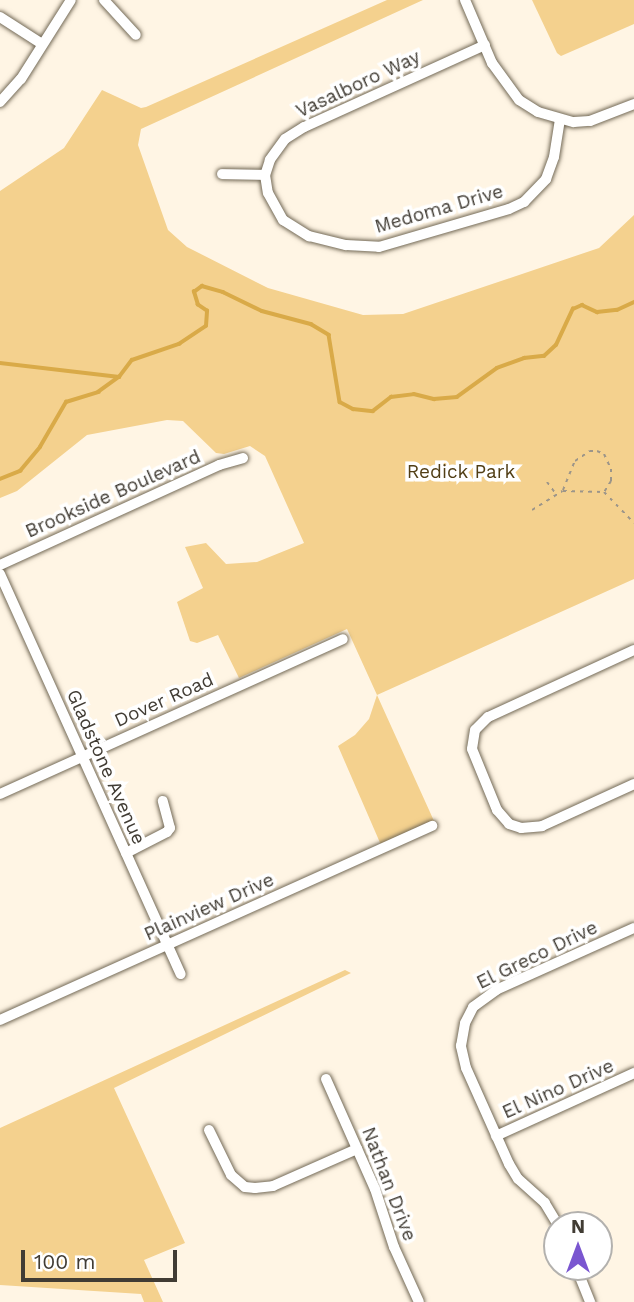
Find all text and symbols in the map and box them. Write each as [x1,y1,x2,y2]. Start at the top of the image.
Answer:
street label: Vasalboro Way [292,45,424,123]
street label: Medoma Drive [372,180,506,238]
street label: Brookside Boulevard [22,445,204,543]
park label: Redick Park [406,461,516,483]
street label: Dover Road [111,668,217,732]
street label: Gladstone Avenue [61,686,151,848]
street label: Plainview Drive [140,868,278,946]
street label: El Greco Drive [473,916,601,994]
street label: El Nino Drive [498,1054,618,1124]
street label: Nathan Drive [357,1124,421,1244]
north arrow [543,1211,613,1281]
text: N [571,1215,585,1238]
scale bar [24,1236,180,1280]
text: 100 m [34,1249,96,1274]

